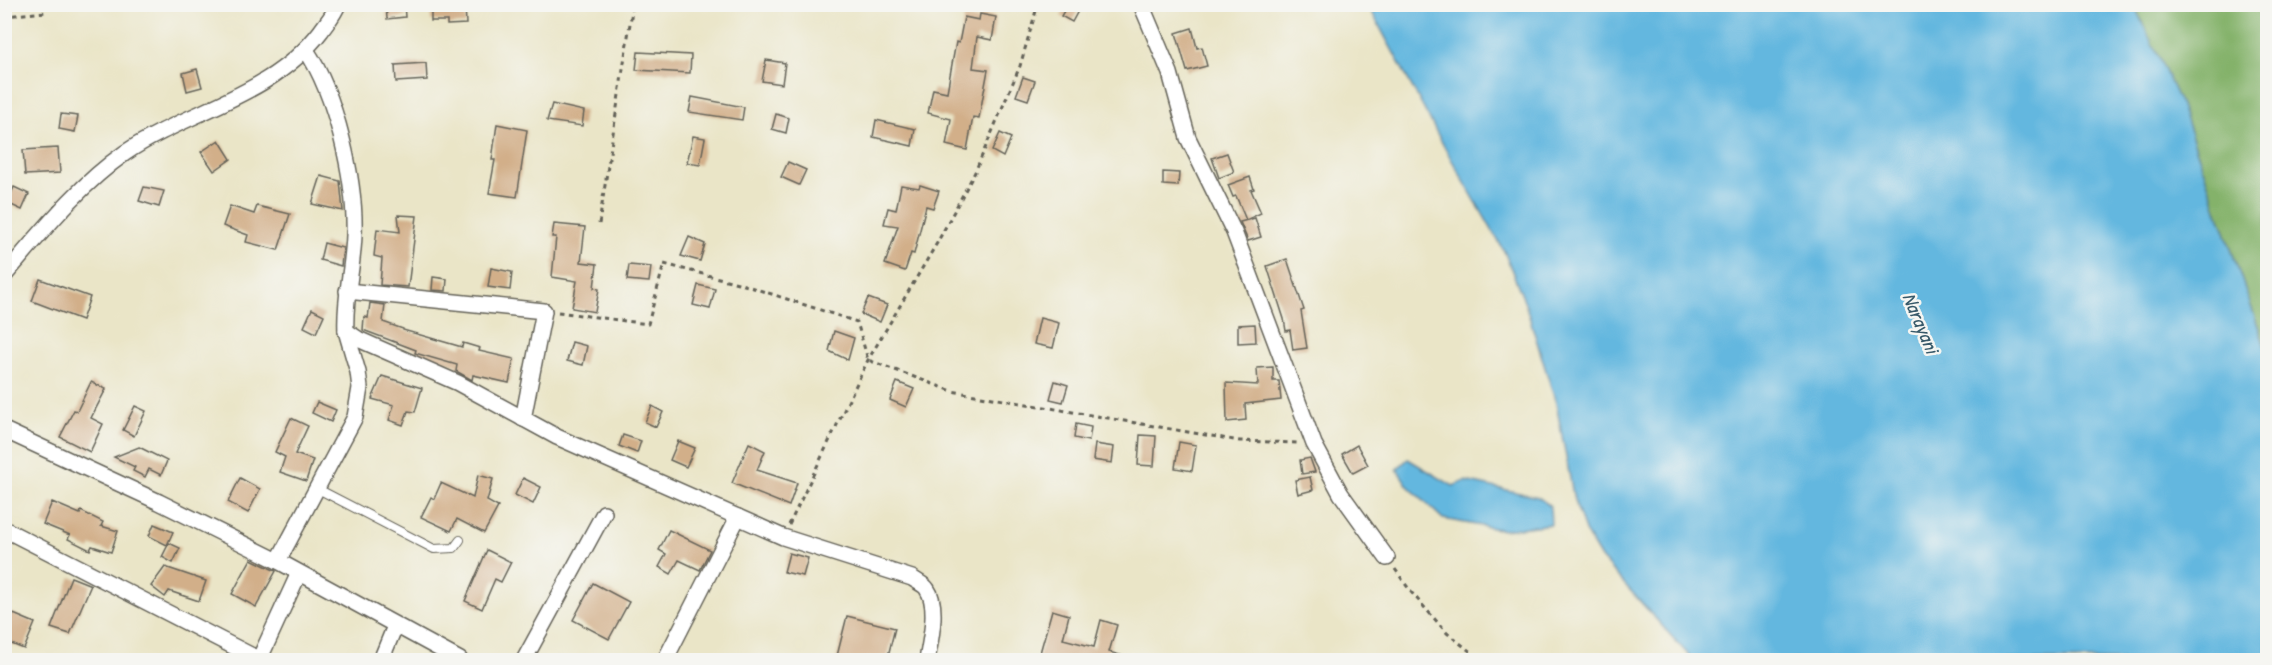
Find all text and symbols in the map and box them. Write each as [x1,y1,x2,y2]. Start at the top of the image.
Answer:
water label: Narayani [1896,288,1947,360]

